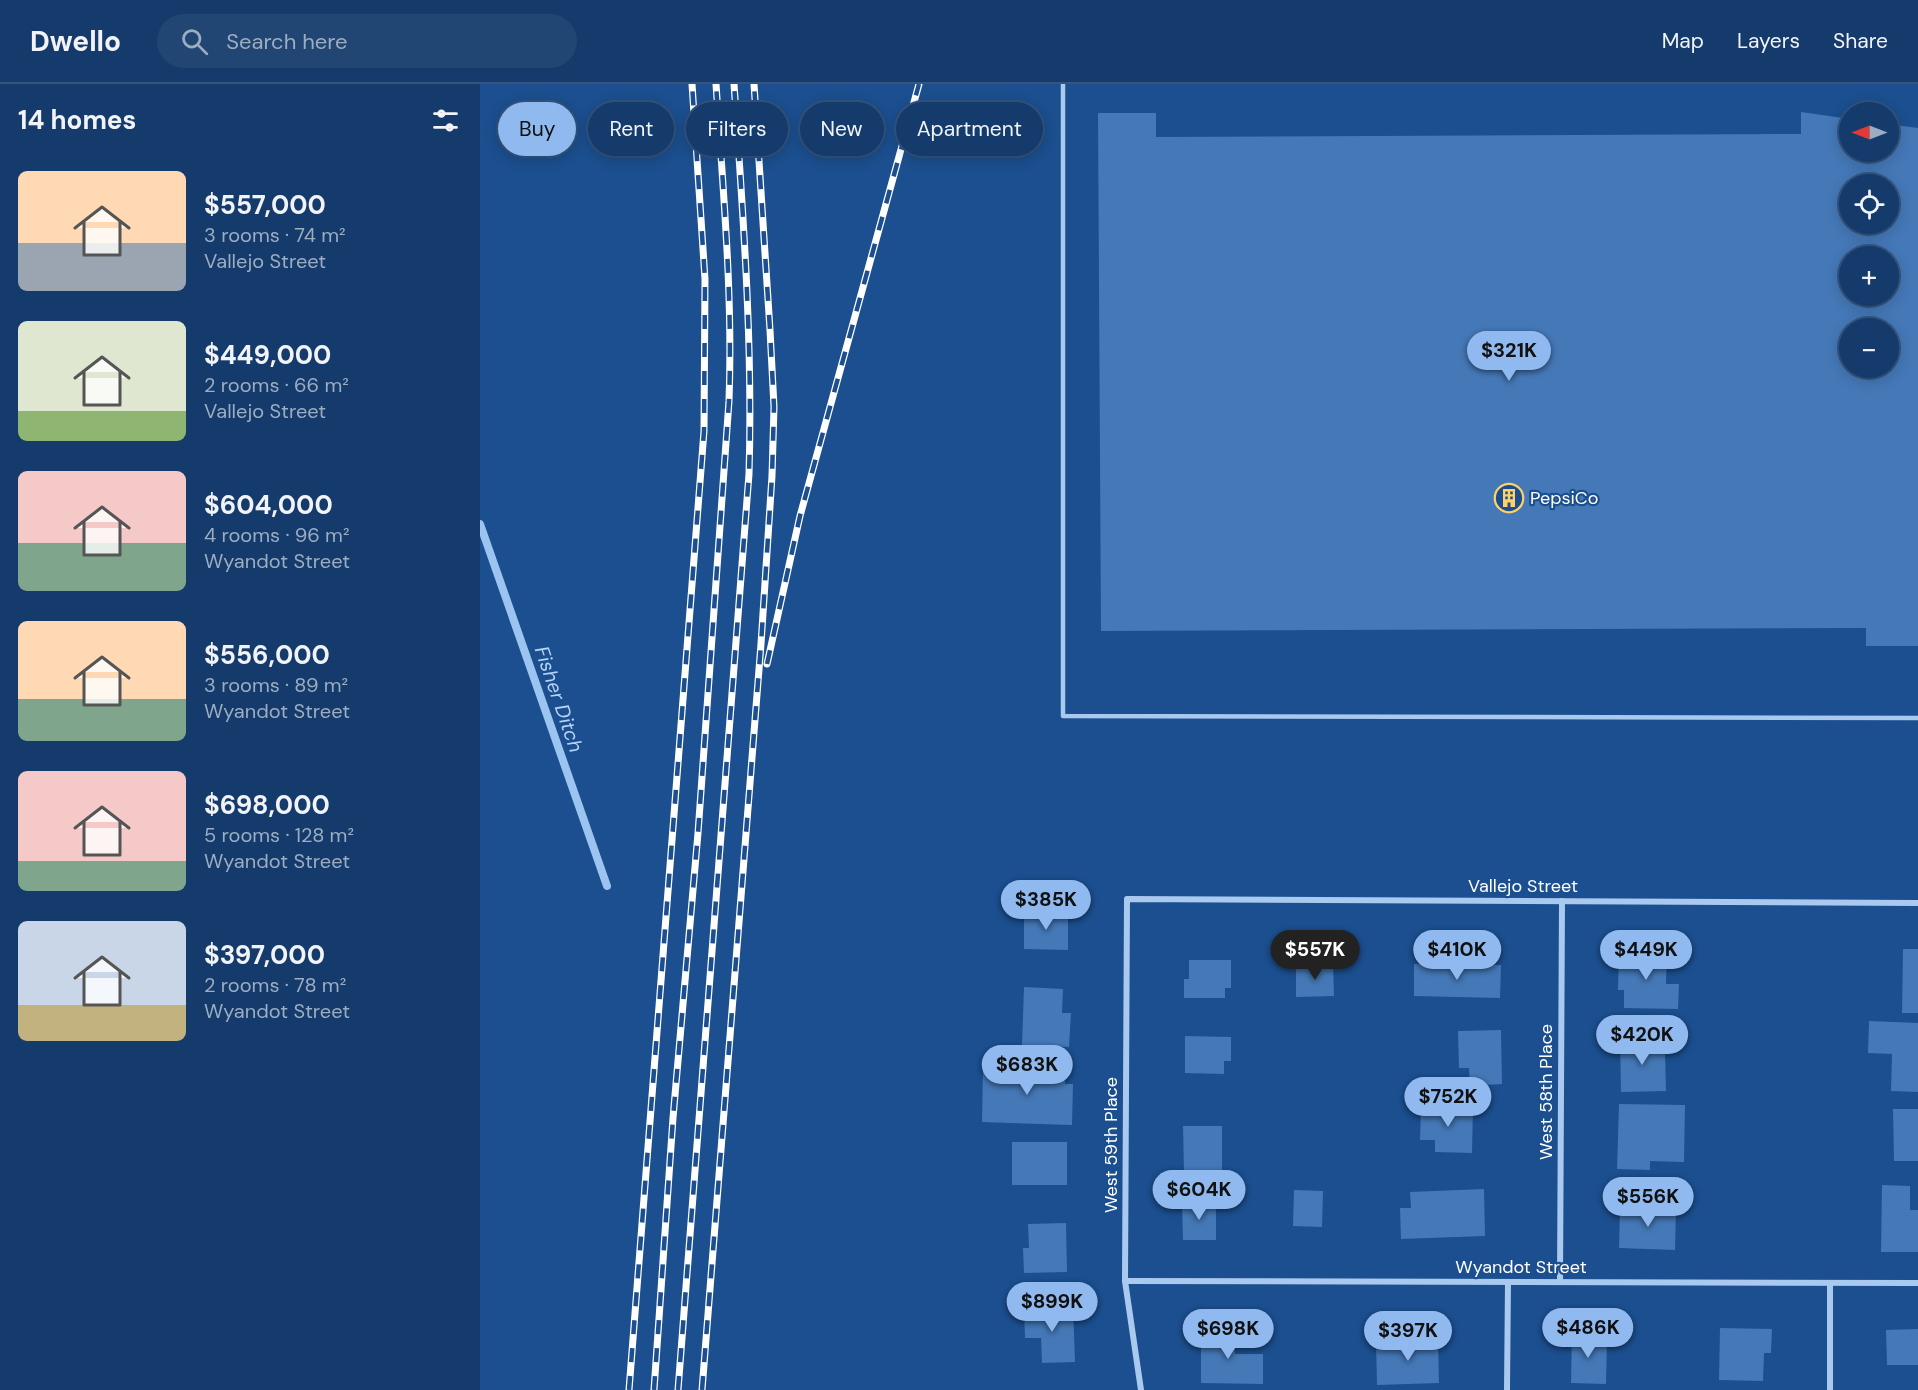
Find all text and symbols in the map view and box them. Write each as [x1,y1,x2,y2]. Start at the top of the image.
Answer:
search box [157,14,577,68]
text: Dwello [30,23,121,60]
icon: search [178,25,211,58]
text: Search here [226,27,348,56]
text: Map [1662,27,1704,55]
text: Layers [1737,27,1800,55]
text: Share [1833,27,1888,55]
chip: Buy [498,102,576,156]
chip: Rent [588,102,674,156]
chip: Filters [686,102,788,156]
chip: New [800,102,884,156]
chip: Apartment [896,102,1043,156]
north arrow [1839,102,1899,162]
map controls [1839,102,1899,378]
text: 14 homes [18,103,136,137]
icon: filters [429,104,462,137]
button: locate [1839,174,1899,234]
text: $557,000 [204,188,326,222]
icon: home [66,195,138,267]
text: 3 rooms · 74 m² [204,222,346,248]
button: + [1839,246,1899,306]
text: Vallejo Street [204,248,326,274]
button: − [1839,318,1899,378]
pin: $321K [1467,331,1551,382]
text: $321K [1481,337,1537,363]
text: $449,000 [204,338,331,372]
icon: home [66,345,138,417]
text: 2 rooms · 66 m² [204,372,349,398]
text: Vallejo Street [204,398,326,424]
building icon: PepsiCo [1493,482,1525,514]
place label: PepsiCo [1530,486,1598,510]
text: $604,000 [204,488,333,522]
icon: home [66,495,138,567]
text: 4 rooms · 96 m² [204,522,350,548]
text: Wyandot Street [204,548,350,574]
text: $556,000 [204,638,330,672]
water label: Fisher Ditch [529,642,589,756]
icon: home [66,645,138,717]
text: 3 rooms · 89 m² [204,672,348,698]
text: Wyandot Street [204,698,350,724]
text: $698,000 [204,788,330,822]
icon: home [66,795,138,867]
text: 5 rooms · 128 m² [204,822,354,848]
text: Wyandot Street [204,848,350,874]
street label: Vallejo Street [1468,874,1578,898]
pin: $385K [1004,880,1088,931]
text: $385K [1015,886,1077,912]
pin: $557K [1273,930,1357,981]
pin: $410K [1415,930,1499,981]
pin: $449K [1604,930,1688,981]
text: $557K [1285,936,1345,962]
text: $410K [1427,936,1487,962]
text: $449K [1614,936,1678,962]
text: $397,000 [204,938,325,972]
icon: home [66,945,138,1017]
text: 2 rooms · 78 m² [204,972,346,998]
text: Wyandot Street [204,998,350,1024]
pin: $420K [1600,1015,1684,1066]
text: $420K [1610,1021,1674,1047]
street label: West 58th Place [1534,1024,1558,1160]
pin: $683K [985,1045,1069,1096]
text: $683K [996,1051,1058,1077]
street label: West 59th Place [1099,1077,1123,1213]
pin: $752K [1406,1077,1490,1128]
text: $752K [1418,1083,1478,1109]
pin: $604K [1157,1170,1241,1221]
text: $604K [1167,1176,1231,1202]
pin: $556K [1606,1177,1690,1228]
text: $556K [1617,1183,1679,1209]
street label: Wyandot Street [1455,1255,1587,1279]
pin: $899K [1010,1282,1094,1333]
text: $899K [1021,1288,1083,1314]
pin: $486K [1546,1308,1630,1359]
pin: $698K [1186,1309,1270,1360]
pin: $397K [1366,1311,1450,1362]
text: $486K [1556,1314,1620,1340]
text: $698K [1197,1315,1259,1341]
text: $397K [1378,1317,1438,1343]

